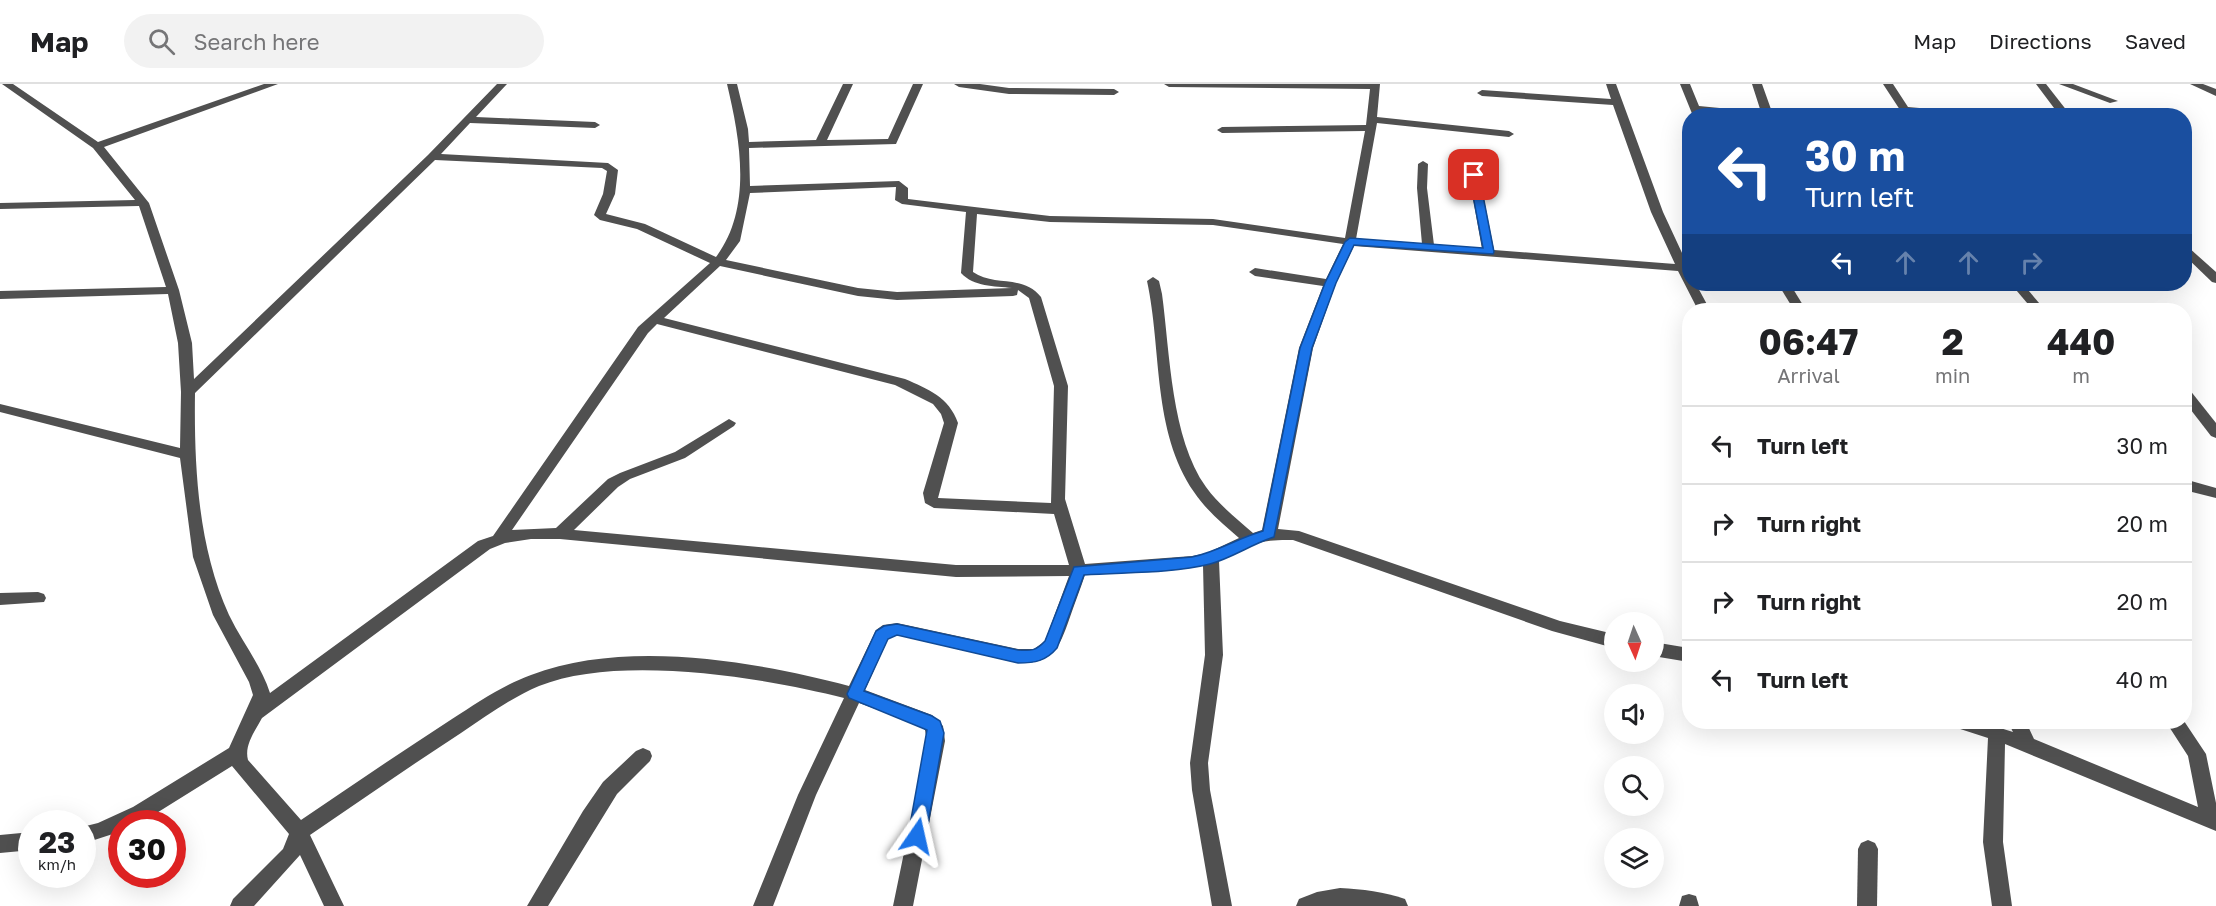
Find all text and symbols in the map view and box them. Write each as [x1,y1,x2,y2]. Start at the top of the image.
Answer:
search box [124,14,544,68]
text: Map [30,25,88,58]
icon: search [145,25,178,58]
text: Search here [193,28,319,55]
text: Map [1913,28,1956,54]
text: Directions [1989,28,2092,54]
text: Saved [2125,28,2186,54]
text: 30 m [1805,130,1905,180]
icon: left [1706,132,1784,210]
pin [1448,149,1499,200]
icon: arrive [1457,158,1490,191]
text: Turn left [1805,181,1914,213]
icon: left [1826,246,1859,279]
icon: ahead [1889,246,1922,279]
icon: ahead [1952,246,1985,279]
icon: right [2015,246,2048,279]
text: 06:47 [1759,320,1858,363]
text: 2 [1942,320,1964,363]
text: 440 [2047,320,2115,363]
text: Arrival [1777,363,1840,387]
text: min [1935,363,1970,387]
text: m [2072,363,2090,387]
icon: left [1706,429,1739,462]
text: Turn left [1757,432,1848,459]
text: 30 m [2117,432,2168,459]
icon: right [1706,507,1739,540]
text: Turn right [1757,510,1861,537]
text: 20 m [2117,510,2168,537]
icon: right [1706,585,1739,618]
text: Turn right [1757,588,1861,615]
text: 20 m [2117,588,2168,615]
north arrow [1604,612,1664,672]
map controls [1604,612,1664,888]
icon: left [1706,663,1739,696]
text: Turn left [1757,666,1848,693]
text: 40 m [2116,666,2168,693]
button: sound [1604,684,1664,744]
button: search [1604,756,1664,816]
position arrow [885,804,949,868]
speed limit sign: 30 [108,810,186,888]
text: 23 [39,824,75,860]
button: layers [1604,828,1664,888]
text: km/h [38,855,76,873]

